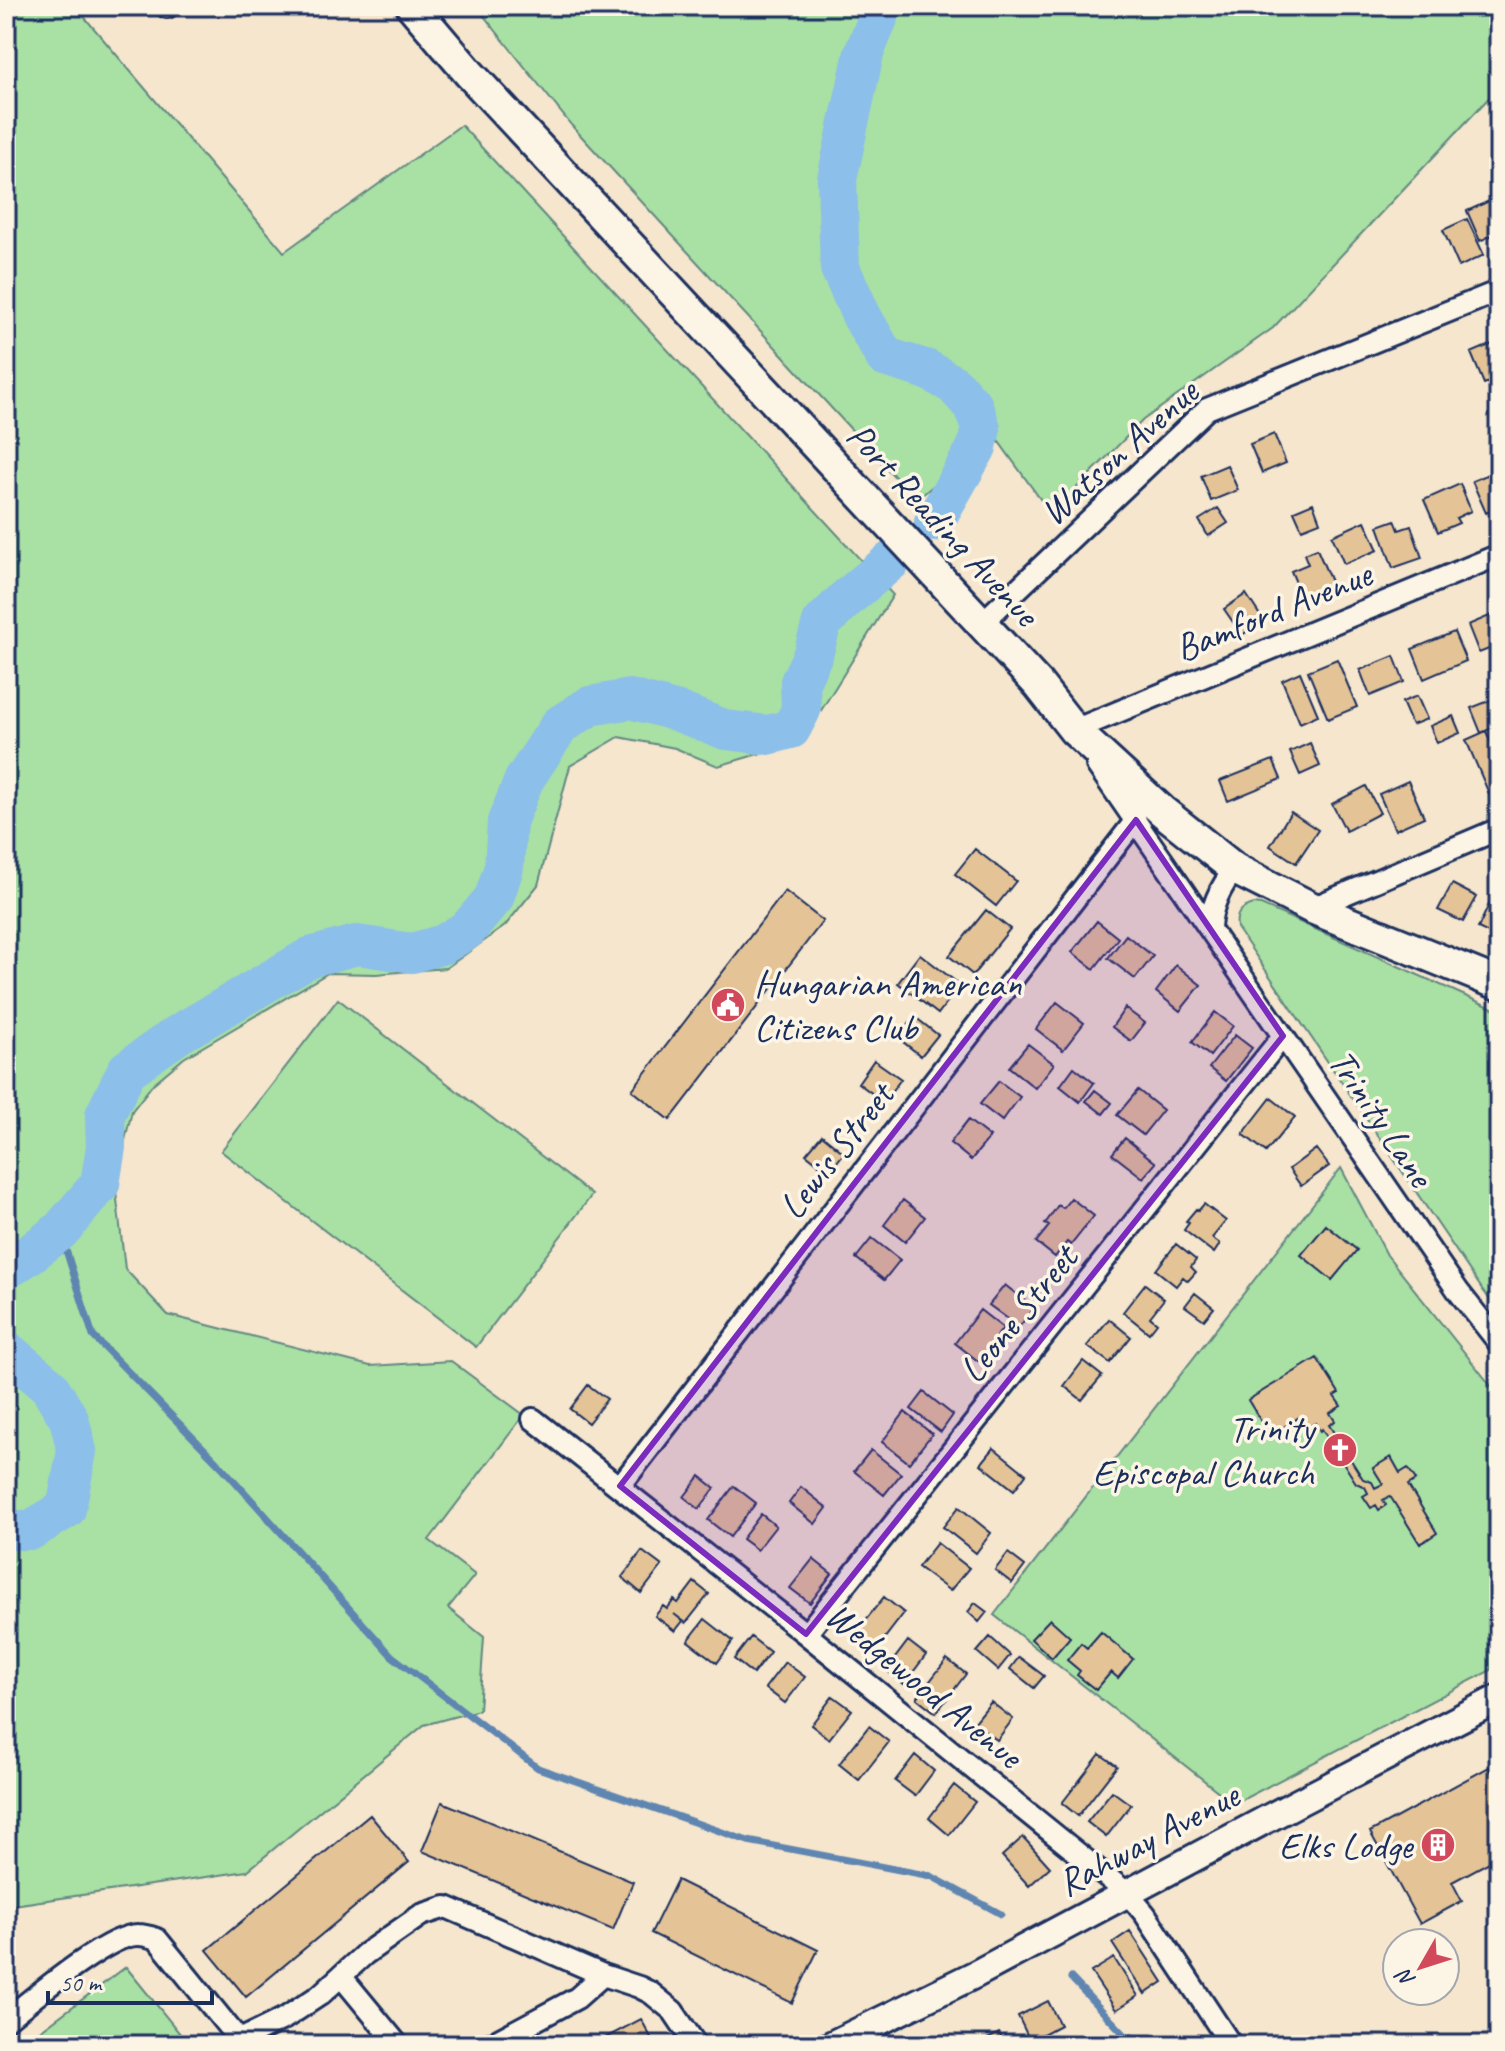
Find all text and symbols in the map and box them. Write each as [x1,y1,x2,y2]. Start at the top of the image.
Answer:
street label: Watson Avenue [1030,367,1210,535]
street label: Port Reading Avenue [837,412,1051,638]
street label: Bamford Avenue [1168,549,1380,672]
place label: Hungarian American Citizens Club [754,960,1023,1051]
public building icon: Hungarian American Citizens Club [709,986,747,1024]
street label: Trinity Lane [1318,1040,1445,1198]
street label: Lewis Street [768,1071,906,1228]
street label: Leone Street [949,1233,1090,1392]
place label: Trinity Episcopal Church [1093,1405,1317,1496]
church icon: Trinity Episcopal Church [1321,1431,1359,1469]
street label: Wedgewood Avenue [816,1592,1034,1780]
street label: Rahway Avenue [1049,1770,1249,1906]
place label: Elks Lodge [1279,1822,1415,1869]
building icon: Elks Lodge [1419,1826,1457,1864]
north arrow [1381,1927,1461,2007]
scale bar [48,1955,212,2005]
text: N [1389,1962,1421,1993]
text: 50 m [60,1968,103,1998]

